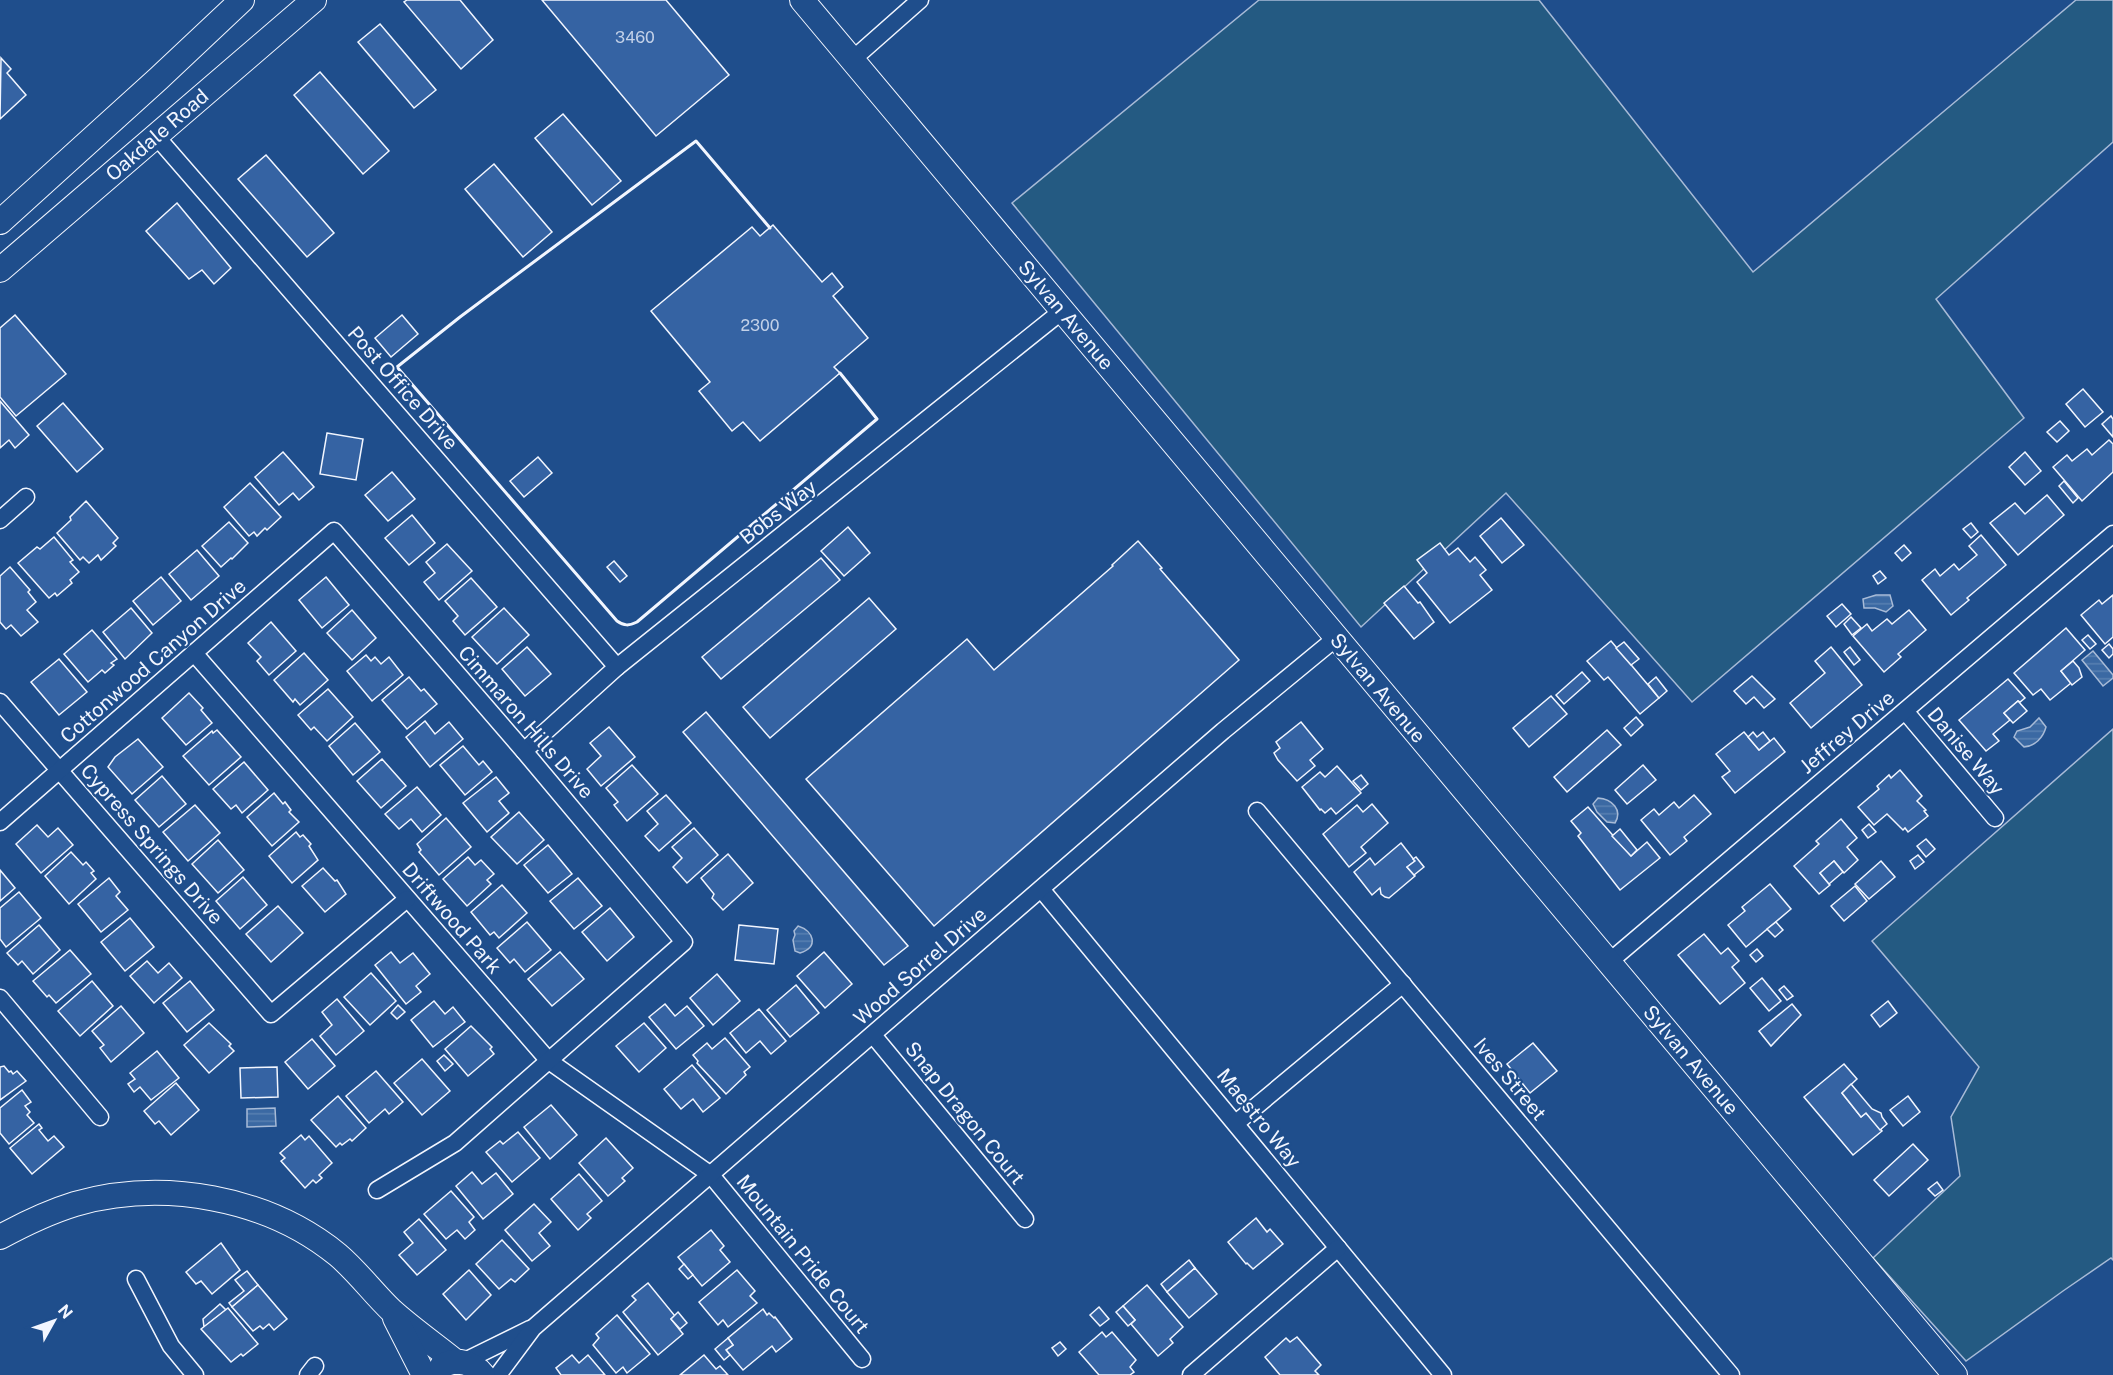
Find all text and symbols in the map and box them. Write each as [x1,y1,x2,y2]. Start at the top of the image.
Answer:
house number: 3460 [615,28,655,47]
street label: Oakdale Road [101,84,213,186]
street label: Sylvan Avenue [1013,255,1119,375]
house number: 2300 [741,316,780,335]
street label: Post Office Drive [343,321,463,455]
street label: Bobs Way [735,474,821,549]
street label: Cottonwood Canyon Drive [55,574,251,748]
street label: Sylvan Avenue [1325,628,1431,748]
street label: Cimmaron Hills Drive [453,641,599,803]
street label: Jeffrey Drive [1795,685,1899,779]
street label: Danise Way [1922,702,2010,800]
street label: Cypress Springs Drive [76,759,228,929]
street label: Driftwood Park [397,858,507,978]
street label: Wood Sorrel Drive [849,902,991,1030]
street label: Sylvan Avenue [1638,1000,1744,1120]
street label: Ives Street [1469,1033,1551,1125]
street label: Snap Dragon Court [900,1037,1030,1189]
street label: Maestro Way [1212,1064,1306,1173]
street label: Mountain Pride Court [732,1170,874,1338]
north arrow [24,1291,84,1351]
text: N [54,1301,76,1323]

